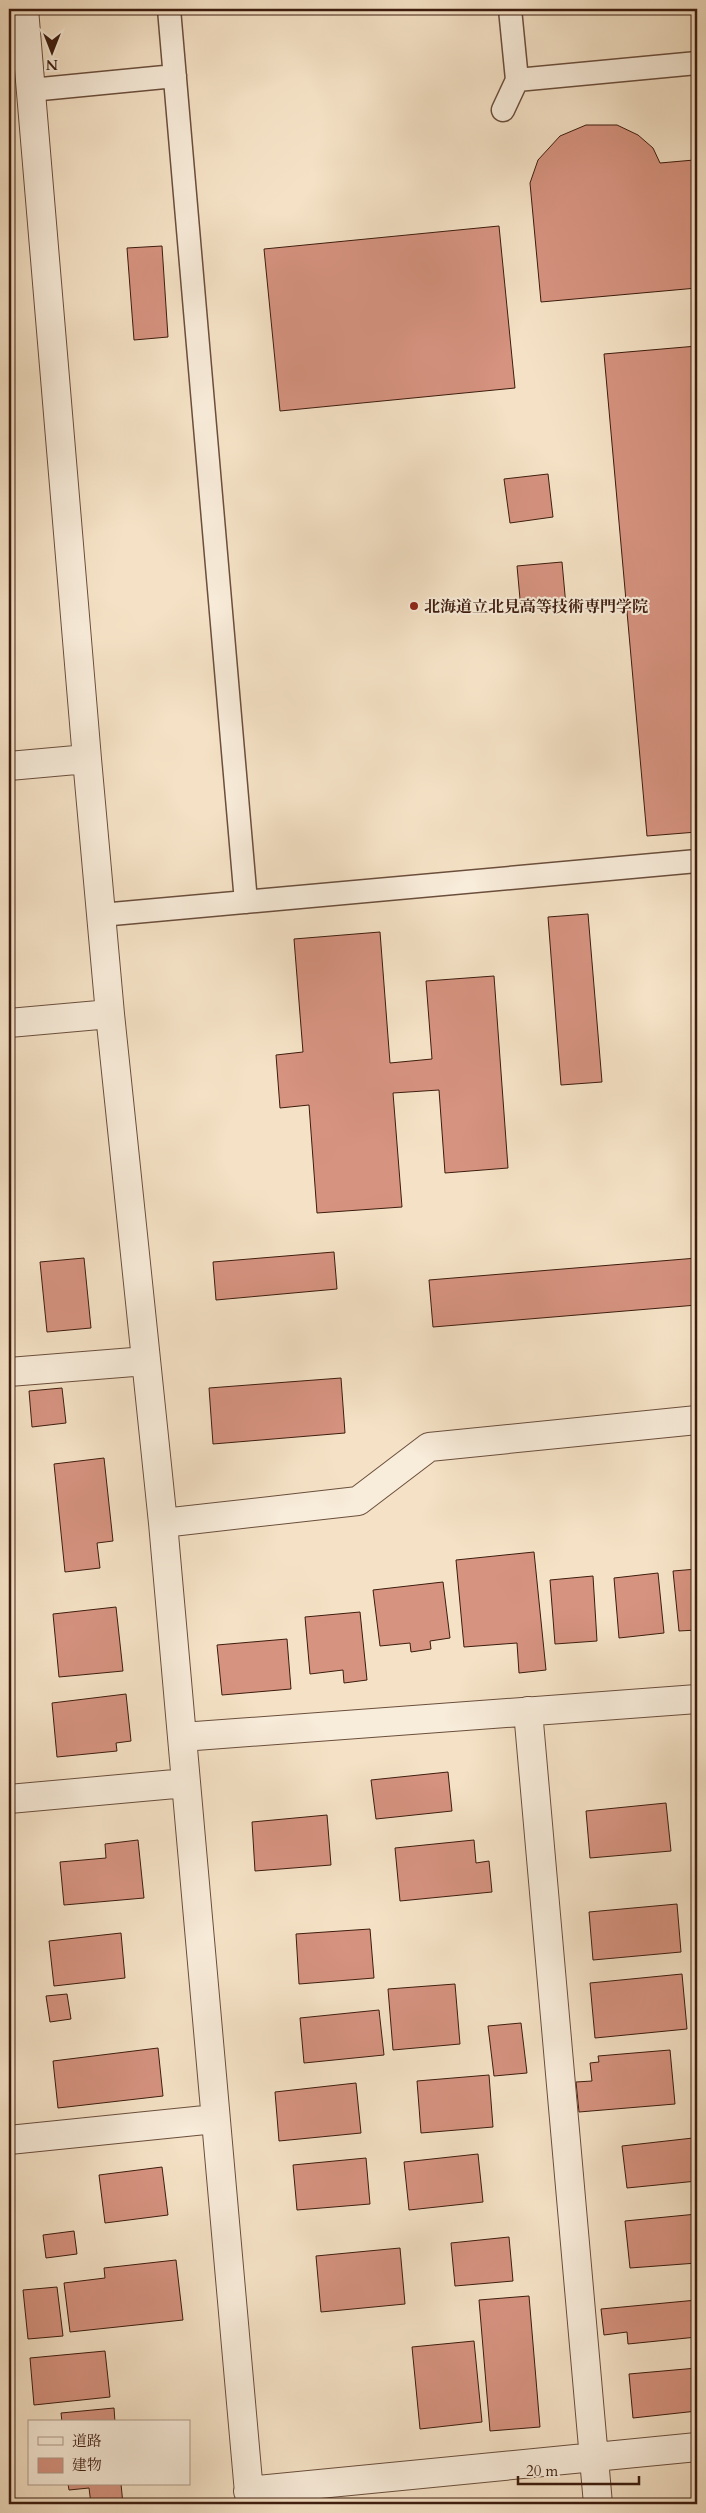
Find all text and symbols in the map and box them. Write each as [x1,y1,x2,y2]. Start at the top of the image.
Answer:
north arrow [28,28,78,78]
text: N [46,55,58,74]
place label: 北海道立北見高等技術専門学院 [424,596,648,618]
marker: 北海道立北見高等技術専門学院 [408,600,420,612]
legend [28,2420,190,2486]
text: 道路 [72,2431,102,2451]
scale bar [518,2453,640,2485]
text: 建物 [72,2455,102,2475]
text: 20 m [526,2461,558,2481]

